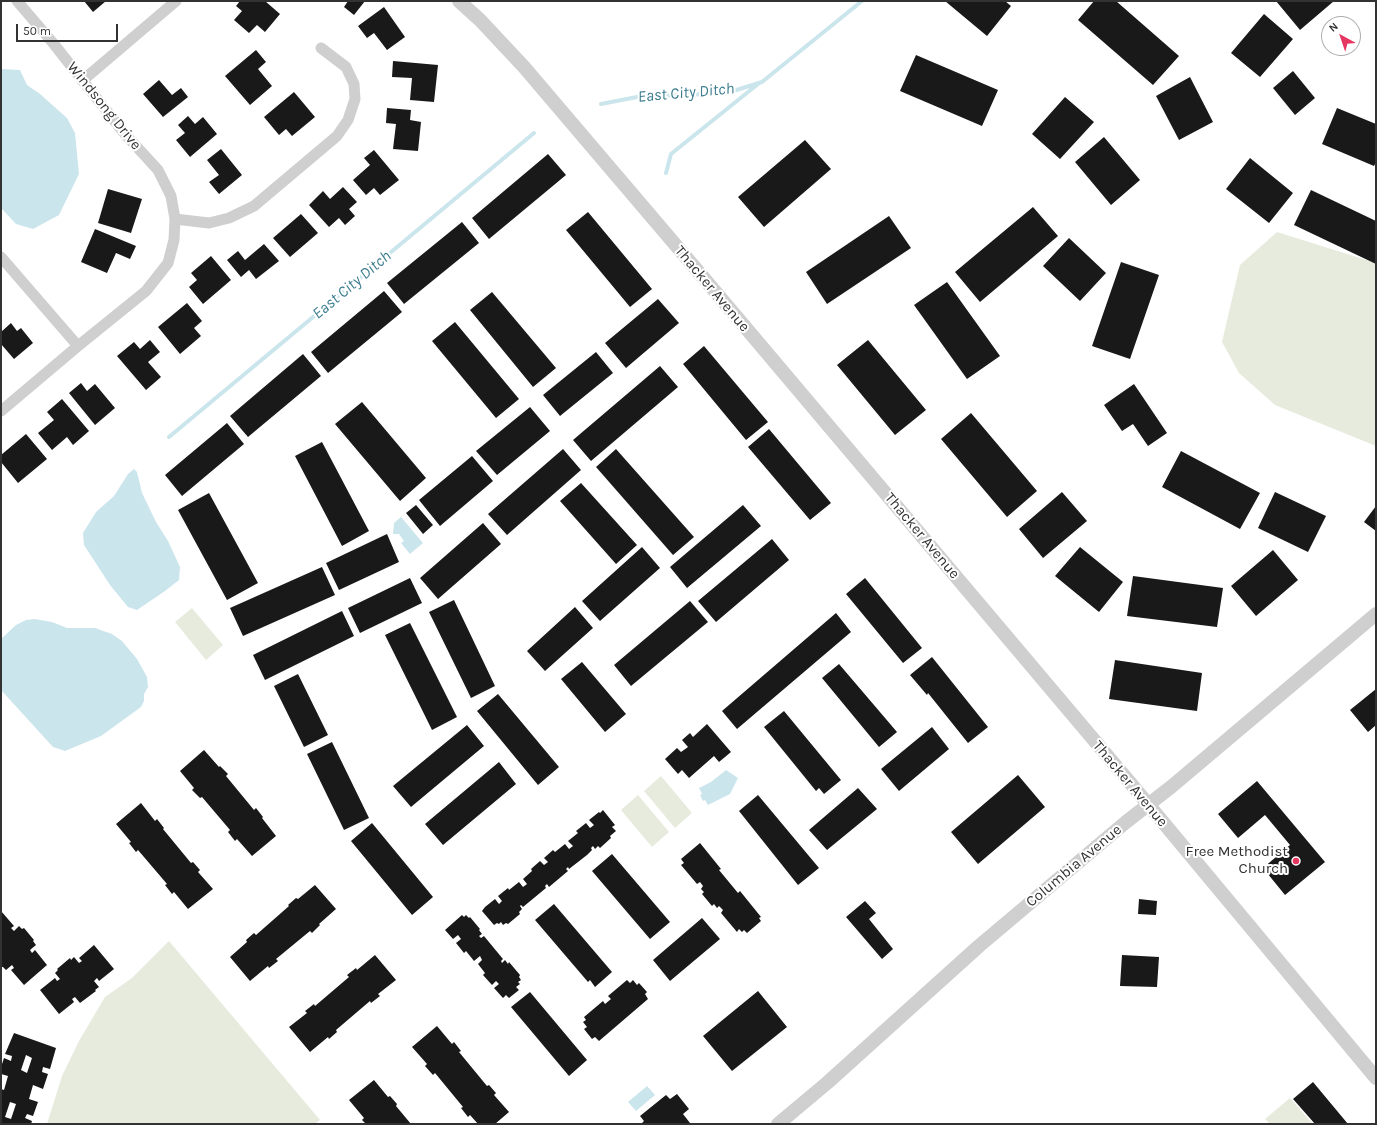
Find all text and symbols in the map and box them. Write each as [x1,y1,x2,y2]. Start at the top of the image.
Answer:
scale bar [18,16,120,42]
north arrow [1321,16,1361,56]
text: N [1326,20,1341,35]
text: 50 m [23,24,51,38]
street label: Windsong Drive [63,58,145,154]
water label: East City Ditch [637,79,735,107]
street label: Thacker Avenue [671,242,753,336]
water label: East City Ditch [309,247,395,323]
street label: Thacker Avenue [881,489,963,583]
street label: Thacker Avenue [1089,737,1171,831]
street label: Columbia Avenue [1023,821,1125,911]
place label: Free Methodist Church [1186,843,1288,878]
marker: Free Methodist Church [1291,856,1301,866]

